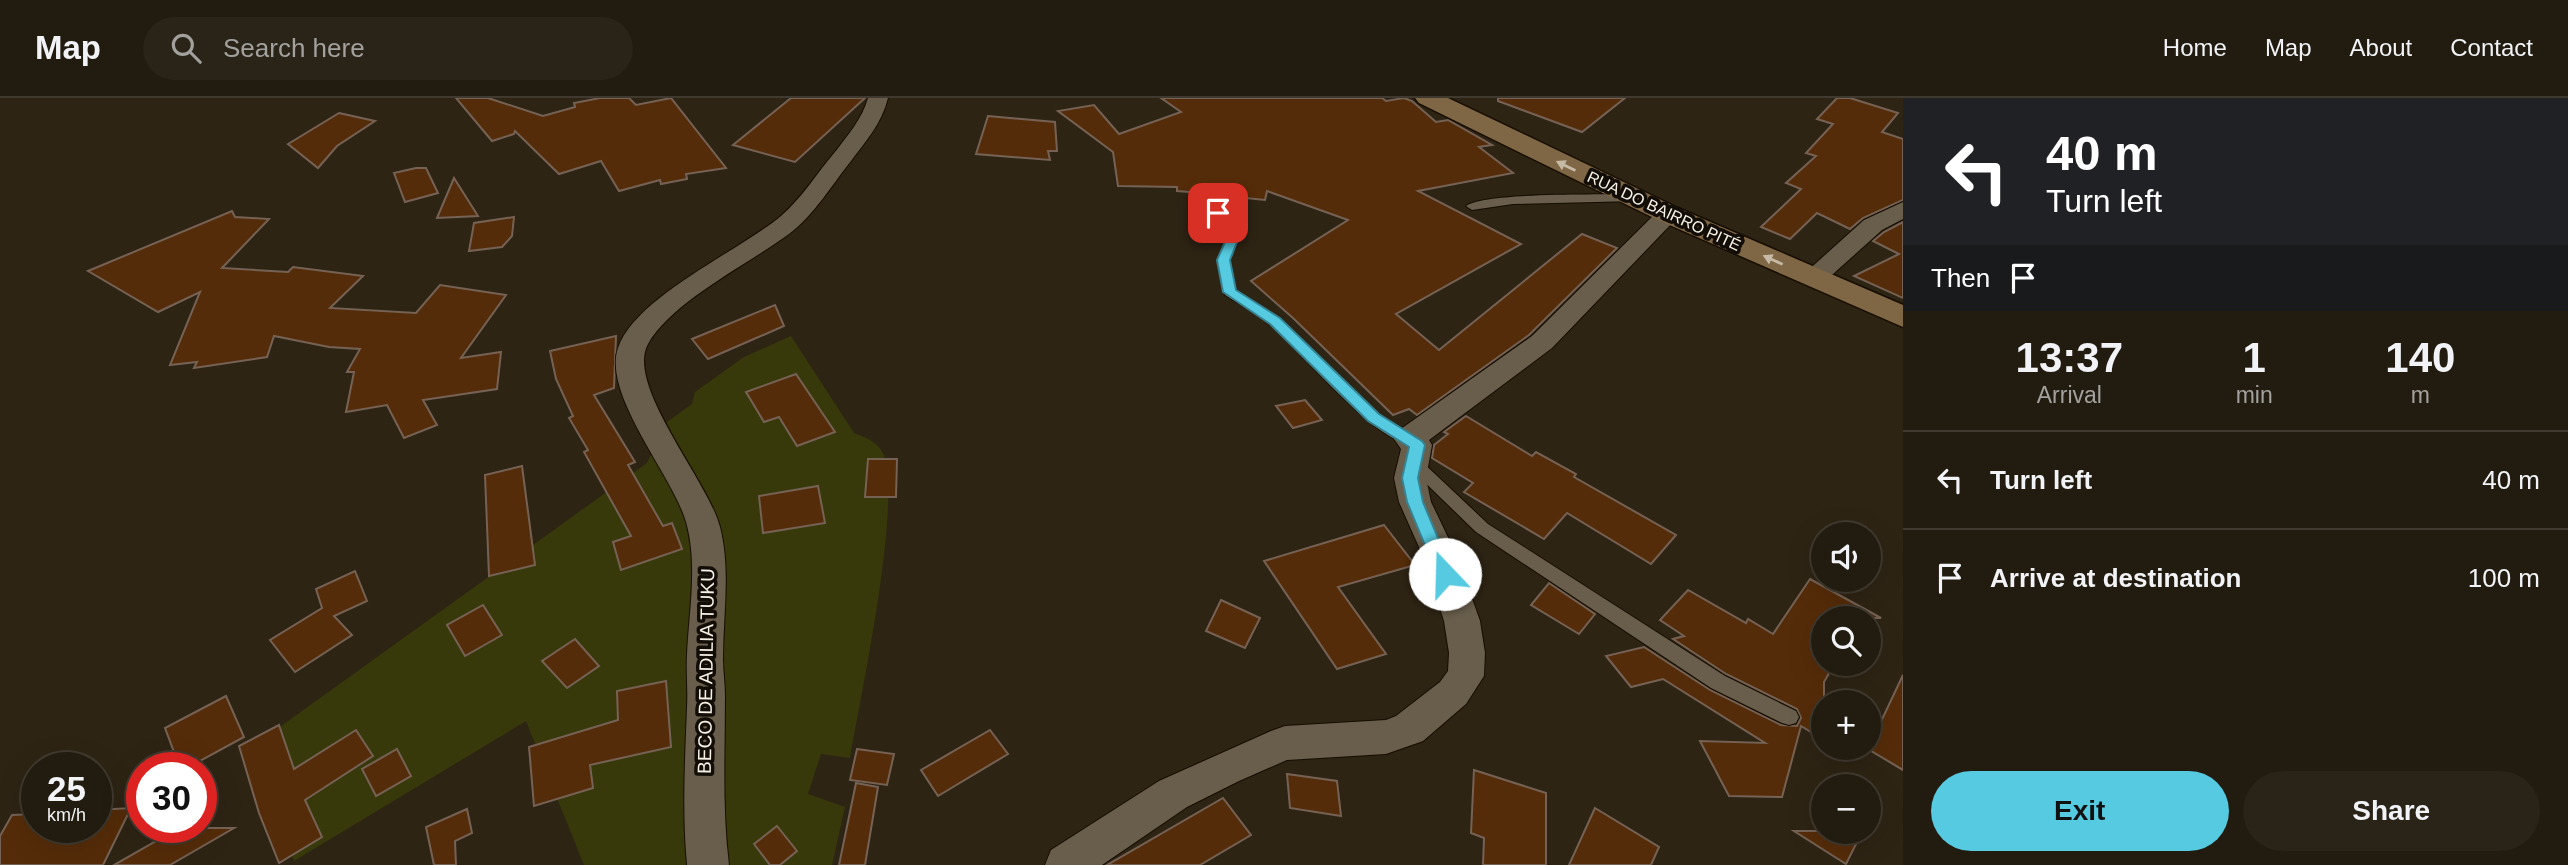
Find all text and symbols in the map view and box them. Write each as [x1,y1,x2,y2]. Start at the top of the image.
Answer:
search box [143,17,633,80]
text: Map [35,29,101,66]
icon: search [167,29,205,67]
text: Search here [223,33,365,63]
text: Home [2163,34,2227,61]
text: Map [2265,34,2312,61]
text: About [2350,34,2412,61]
text: Contact [2450,34,2533,61]
icon: left [1931,126,2022,217]
text: 40 m [2046,126,2158,180]
one-way arrow [1556,160,1576,171]
street label: RUA DO BAIRRO PITÉ [1585,167,1744,254]
pin [1188,183,1248,243]
text: Turn left [2046,183,2162,219]
icon: arrive [1199,194,1237,232]
one-way arrow [1762,255,1783,266]
icon: arrive [2004,259,2042,297]
text: Then [1931,263,1990,293]
text: 13:37 [2016,334,2123,381]
text: 1 [2242,334,2266,381]
text: 140 [2385,334,2455,381]
text: Arrival [2037,382,2102,408]
text: min [2236,382,2273,408]
text: m [2411,382,2430,408]
icon: left [1931,461,1969,499]
text: Turn left [1990,465,2092,495]
text: 40 m [2482,465,2540,495]
map controls [1811,522,1881,844]
button: sound [1811,522,1881,592]
position arrow [1408,537,1482,611]
icon: arrive [1931,559,1969,597]
text: Arrive at destination [1990,563,2241,593]
text: 100 m [2468,563,2540,593]
street label: BECO DE ADILIA TUKU [694,568,718,774]
button: search [1811,606,1881,676]
button: + [1811,690,1881,760]
speed limit sign: 30 [126,752,217,843]
text: 25 [47,769,86,808]
button: Exit [1931,771,2229,851]
button: Share [2243,771,2540,851]
button: − [1811,774,1881,844]
text: km/h [47,805,86,825]

